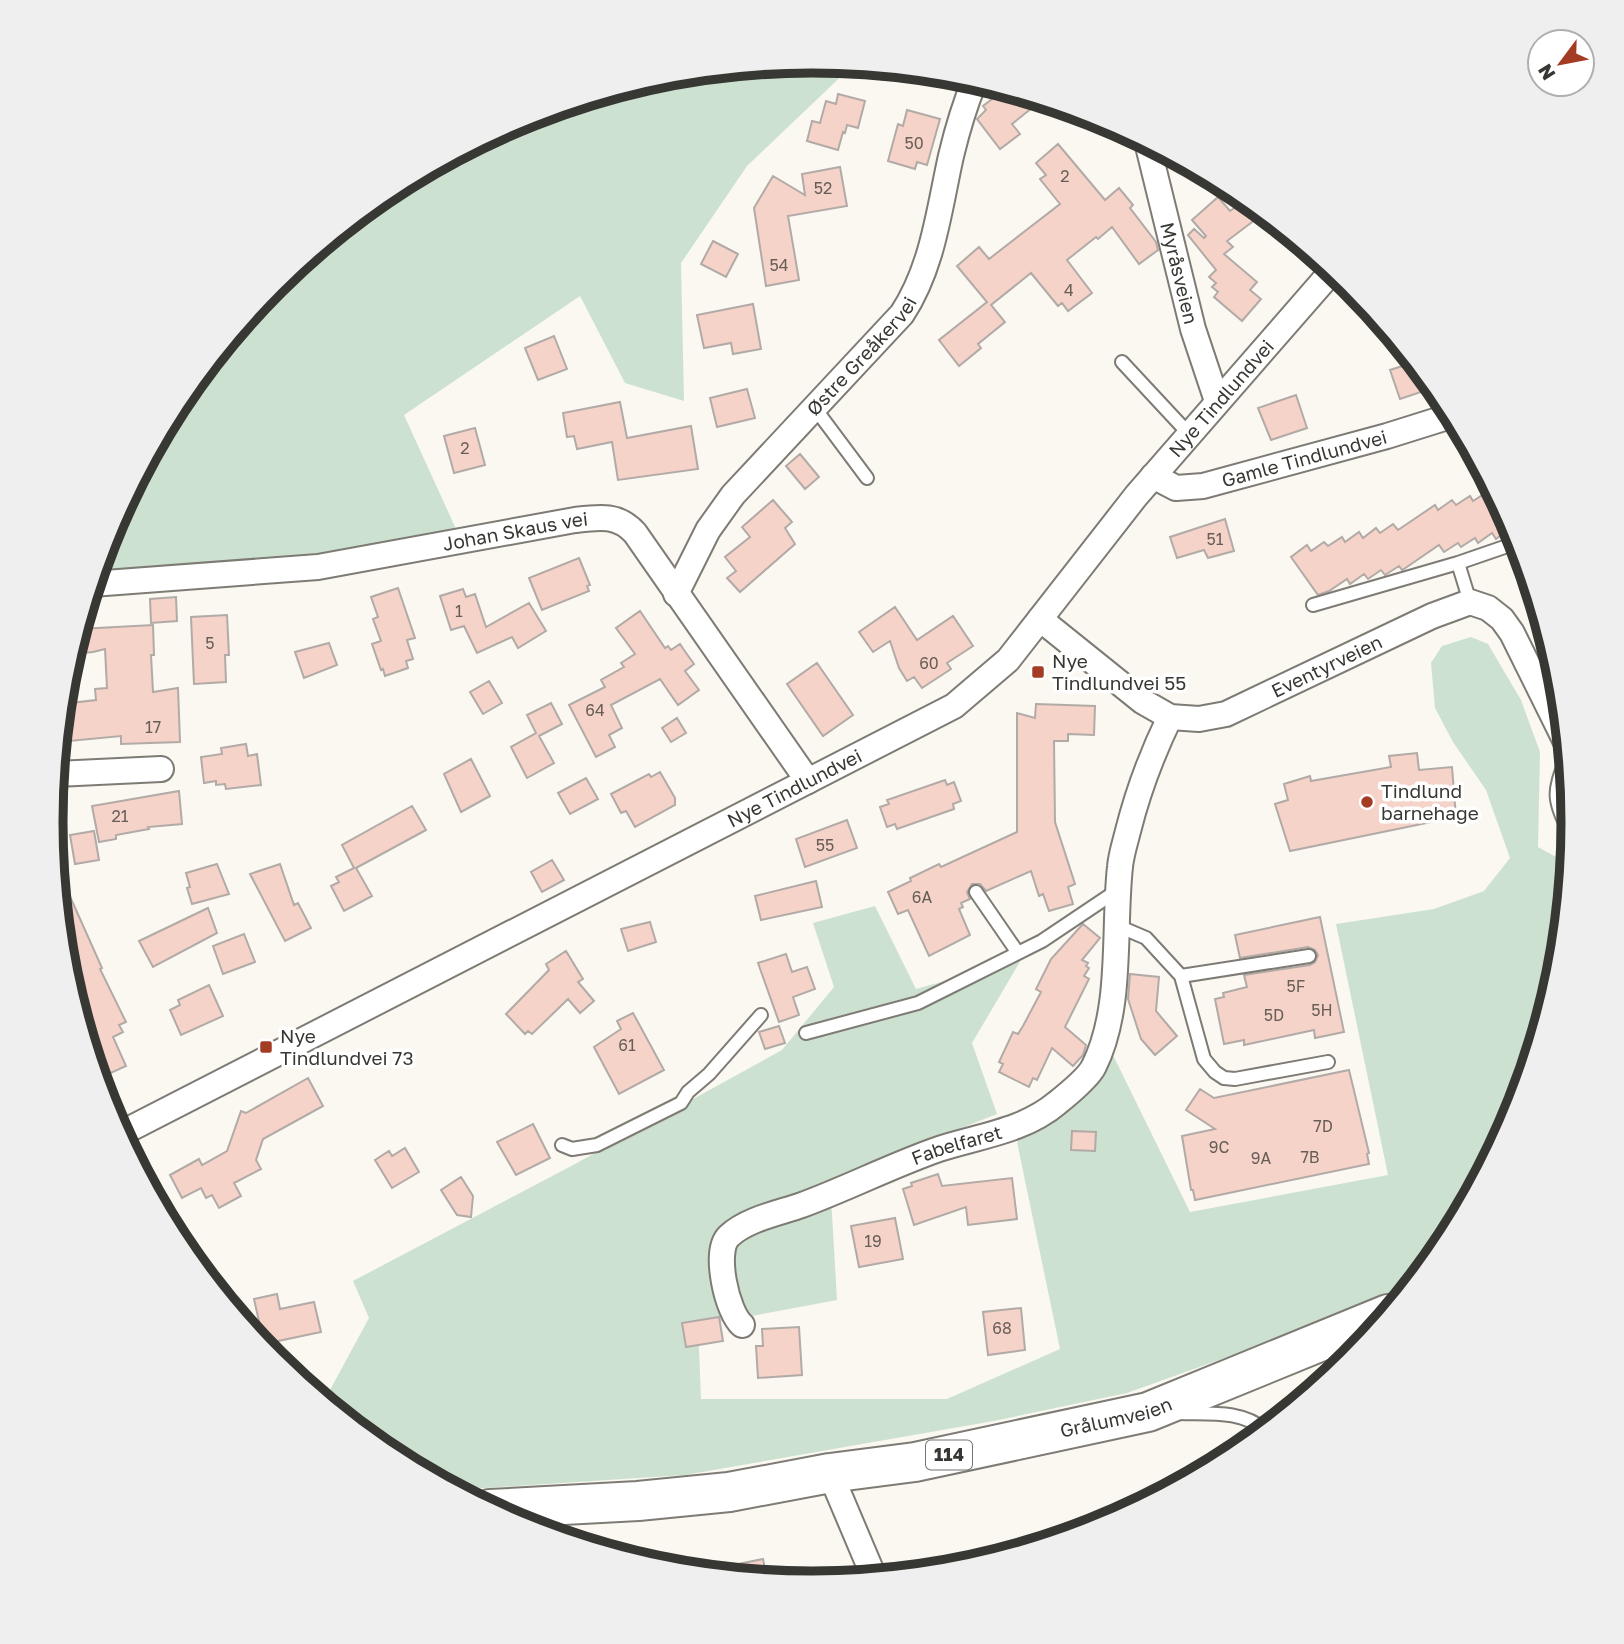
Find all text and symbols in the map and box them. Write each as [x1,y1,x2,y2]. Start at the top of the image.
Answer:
north arrow [1526,28,1596,98]
text: N [1533,60,1560,84]
house number: 50 [904,133,924,153]
house number: 2 [1060,166,1070,186]
house number: 52 [814,178,832,198]
street label: Myråsveien [1156,220,1203,326]
house number: 54 [769,255,789,275]
house number: 4 [1064,280,1074,300]
street label: Østre Greåkervei [801,292,921,420]
street label: Nye Tindlundvei [1163,335,1278,461]
street label: Gamle Tindlundvei [1219,425,1389,491]
house number: 2 [460,438,470,458]
street label: Johan Skaus vei [441,507,589,555]
house number: 51 [1206,529,1224,549]
house number: 1 [455,601,463,621]
street label: Eventyrveien [1267,630,1385,702]
house number: 5 [205,633,215,653]
place label: Nye Tindlundvei 55 [1052,649,1186,694]
house number: 60 [919,653,939,673]
marker: Nye Tindlundvei 55 [1030,664,1046,680]
house number: 64 [585,700,605,720]
house number: 17 [145,717,161,737]
street label: Nye Tindlundvei [723,743,865,832]
place label: Tindlund barnehage [1381,779,1479,824]
marker: Tindlund barnehage [1359,794,1375,810]
house number: 21 [111,806,129,826]
house number: 55 [816,835,834,855]
house number: 6A [912,887,932,907]
house number: 5F [1287,976,1305,996]
house number: 5H [1311,1000,1333,1020]
house number: 5D [1264,1005,1284,1025]
place label: Nye Tindlundvei 73 [280,1024,414,1069]
house number: 61 [618,1035,636,1055]
marker: Nye Tindlundvei 73 [258,1039,274,1055]
house number: 7D [1313,1116,1333,1136]
street label: Fabelfaret [908,1120,1005,1169]
house number: 9C [1209,1137,1229,1157]
house number: 7B [1300,1147,1320,1167]
house number: 9A [1251,1148,1271,1168]
house number: 19 [864,1231,882,1251]
house number: 68 [992,1318,1012,1338]
street label: Grålumveien [1058,1392,1175,1442]
road number: 114 [926,1440,972,1470]

